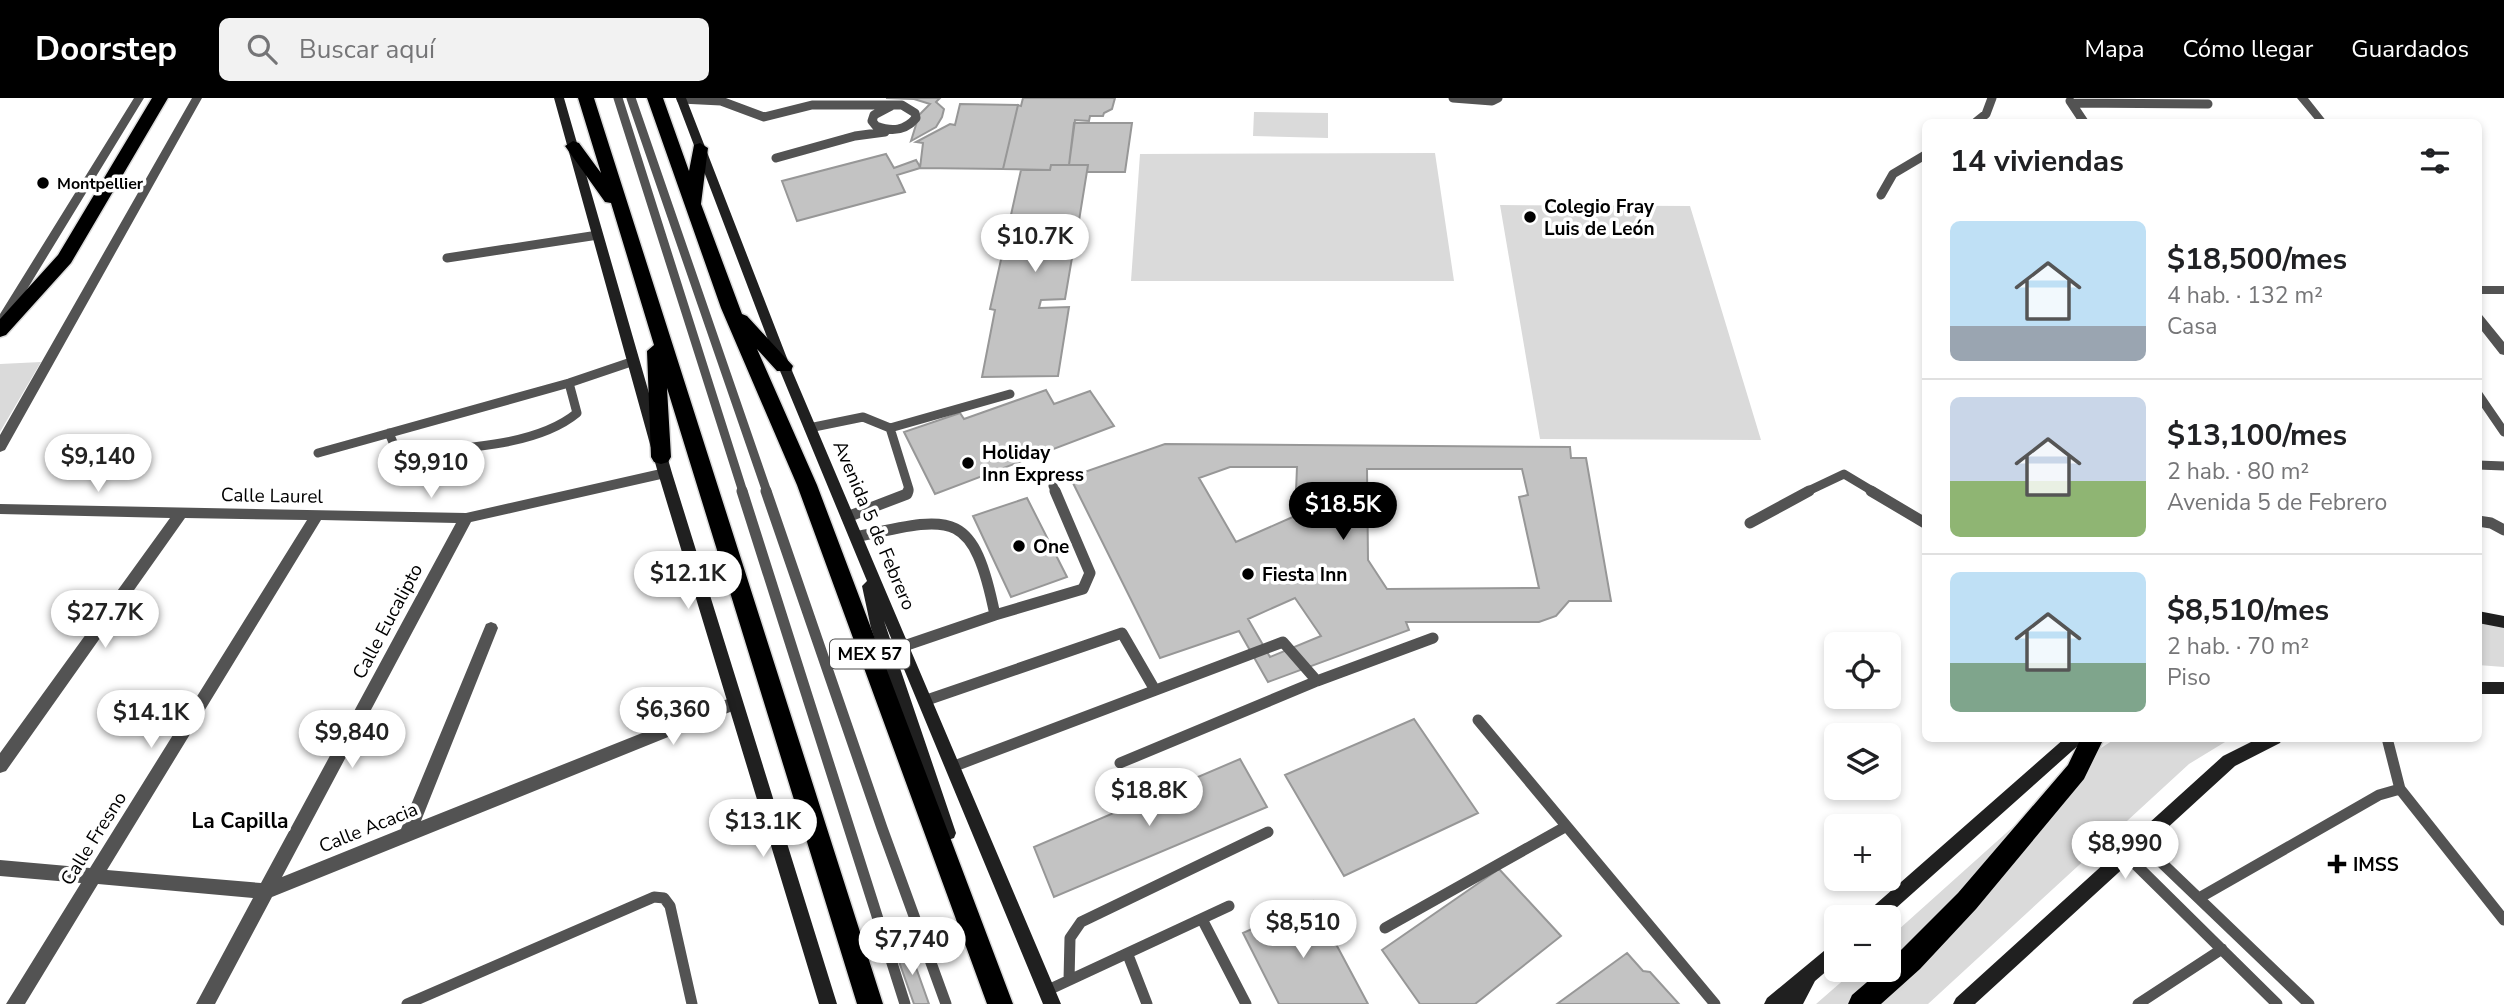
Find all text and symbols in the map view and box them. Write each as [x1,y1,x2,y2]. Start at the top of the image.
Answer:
search box [219,18,709,81]
text: Doorstep [35,27,177,72]
icon: search [243,30,281,68]
text: Buscar aquí [299,32,435,67]
text: Mapa [2084,33,2144,65]
text: Cómo llegar [2182,33,2313,65]
text: Guardados [2351,33,2469,65]
text: 14 viviendas [1950,141,2124,182]
icon: filters [2416,142,2454,180]
place label: Montpellier [57,173,144,195]
marker: Montpellier [35,175,51,191]
place label: Colegio Fray Luis de León [1544,194,1655,242]
marker: Colegio Fray Luis de León [1522,209,1538,225]
pin: $10.7K [978,214,1092,274]
text: $10.7K [997,221,1073,252]
text: $18,500/mes [2167,239,2347,280]
icon: home [2006,249,2090,333]
text: 4 hab. · 132 m² [2167,280,2323,311]
text: Casa [2167,311,2218,342]
text: $13,100/mes [2167,415,2347,456]
icon: home [2006,425,2090,509]
pin: $9,140 [41,434,155,494]
street label: Avenida 5 de Febrero [827,437,922,614]
pin: $9,910 [374,440,488,500]
place label: Holiday Inn Express [982,440,1084,488]
text: $9,140 [61,441,135,472]
text: $9,910 [394,447,468,478]
marker: Holiday Inn Express [960,455,976,471]
text: 2 hab. · 80 m² [2167,456,2309,487]
street label: Calle Laurel [221,482,324,510]
pin: $18.5K [1286,482,1400,542]
text: Avenida 5 de Febrero [2167,487,2387,518]
text: $18.5K [1305,489,1381,520]
place label: One [1033,534,1069,560]
marker: One [1011,538,1027,554]
pin: $12.1K [631,552,745,611]
text: $12.1K [650,558,726,589]
street label: Calle Eucalipto [347,559,429,684]
place label: Fiesta Inn [1262,562,1347,588]
marker: Fiesta Inn [1240,566,1256,582]
pin: $27.7K [48,590,162,650]
text: $8,510/mes [2167,590,2329,631]
text: $27.7K [67,597,143,628]
icon: home [2006,600,2090,684]
text: 2 hab. · 70 m² [2167,631,2309,662]
map controls [1824,632,1901,982]
button: locate [1824,632,1901,709]
road number: MEX 57 [830,640,910,668]
text: Piso [2167,662,2211,693]
pin: $6,360 [616,688,730,747]
pin: $14.1K [94,690,208,750]
text: $6,360 [636,694,710,725]
text: $14.1K [113,697,189,728]
pin: $9,840 [295,710,409,770]
text: $9,840 [315,717,389,748]
button: layers [1824,723,1901,800]
pin: $18.8K [1092,768,1206,828]
text: $18.8K [1111,775,1187,806]
street label: Calle Fresno [55,787,133,890]
street label: Calle Acacia [315,796,422,860]
pin: $13.1K [706,800,820,859]
text: $13.1K [725,806,801,837]
district label: La Capilla [191,807,289,835]
button: + [1824,814,1901,891]
pin: $8,990 [2068,822,2182,881]
text: $8,990 [2088,828,2162,859]
place label: IMSS [2353,852,2399,878]
marker: IMSS [2327,854,2347,874]
pin: $8,510 [1246,900,1360,960]
button: − [1824,905,1901,982]
text: $8,510 [1266,907,1340,938]
pin: $7,740 [855,918,969,977]
text: $7,740 [875,924,949,955]

